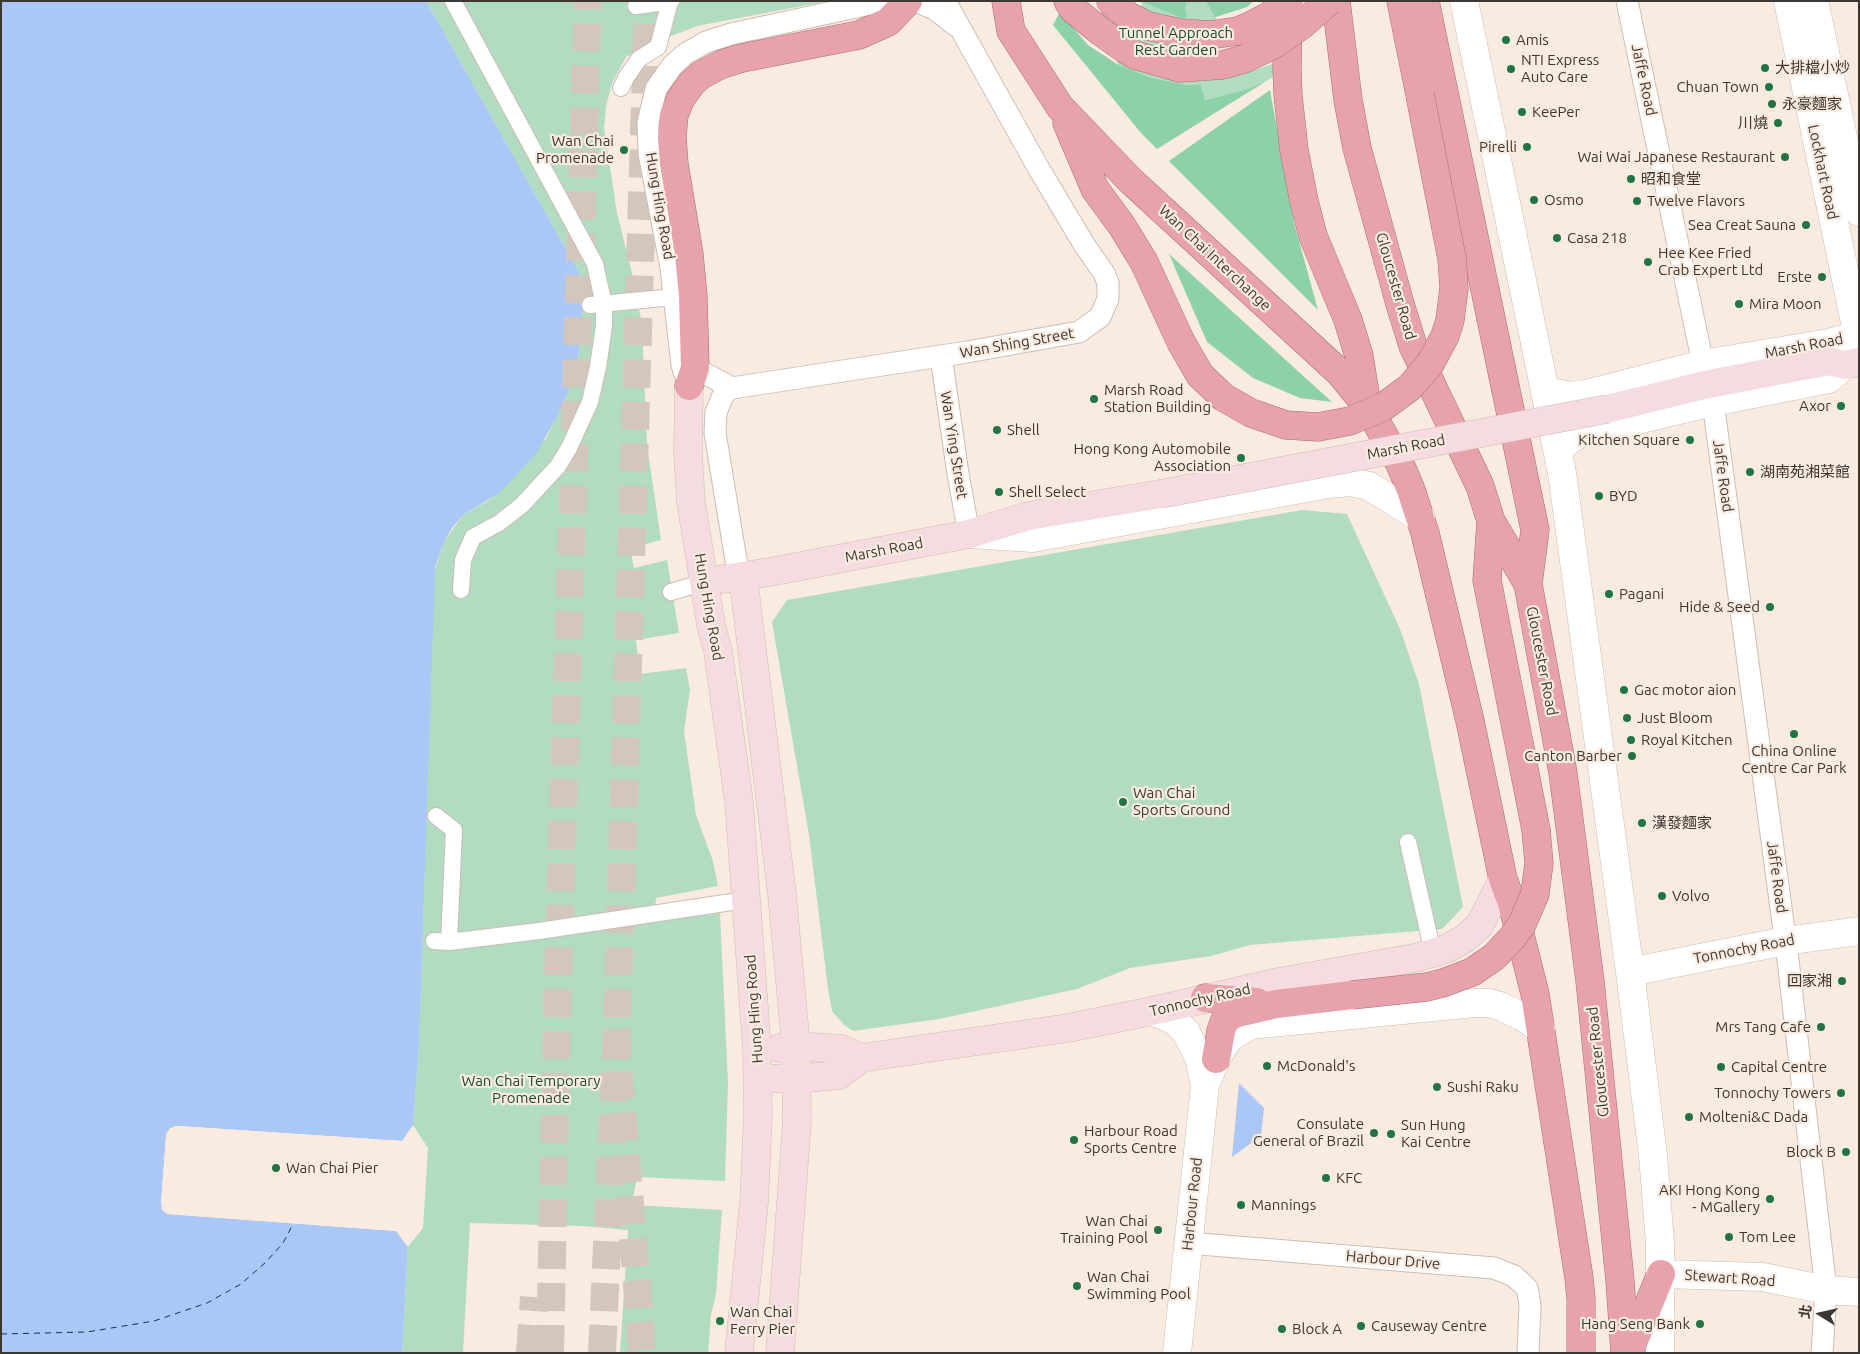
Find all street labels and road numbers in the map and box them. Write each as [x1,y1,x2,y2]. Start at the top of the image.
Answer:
street label: Jaffe Road [1628,43,1660,117]
street label: Lockhart Road [1804,123,1842,221]
street label: Hung Hing Road [642,151,678,261]
street label: Wan Chai Interchange [1155,201,1275,315]
street label: Gloucester Road [1372,230,1420,342]
street label: Wan Shing Street [958,324,1076,362]
street label: Marsh Road [1763,330,1845,362]
street label: Wan Ying Street [937,390,971,500]
street label: Marsh Road [1365,431,1447,463]
street label: Jaffe Road [1709,439,1737,513]
street label: Marsh Road [843,534,925,566]
street label: Hung Hing Road [691,552,727,662]
street label: Gloucester Road [1523,605,1561,717]
street label: Jaffe Road [1763,840,1791,914]
street label: Tonnochy Road [1692,930,1796,968]
street label: Hung Hing Road [741,954,767,1064]
street label: Tonnochy Road [1148,980,1252,1020]
street label: Gloucester Road [1583,1006,1613,1118]
street label: Harbour Road [1178,1156,1206,1252]
street label: Harbour Drive [1345,1247,1441,1273]
street label: Stewart Road [1684,1266,1776,1290]

